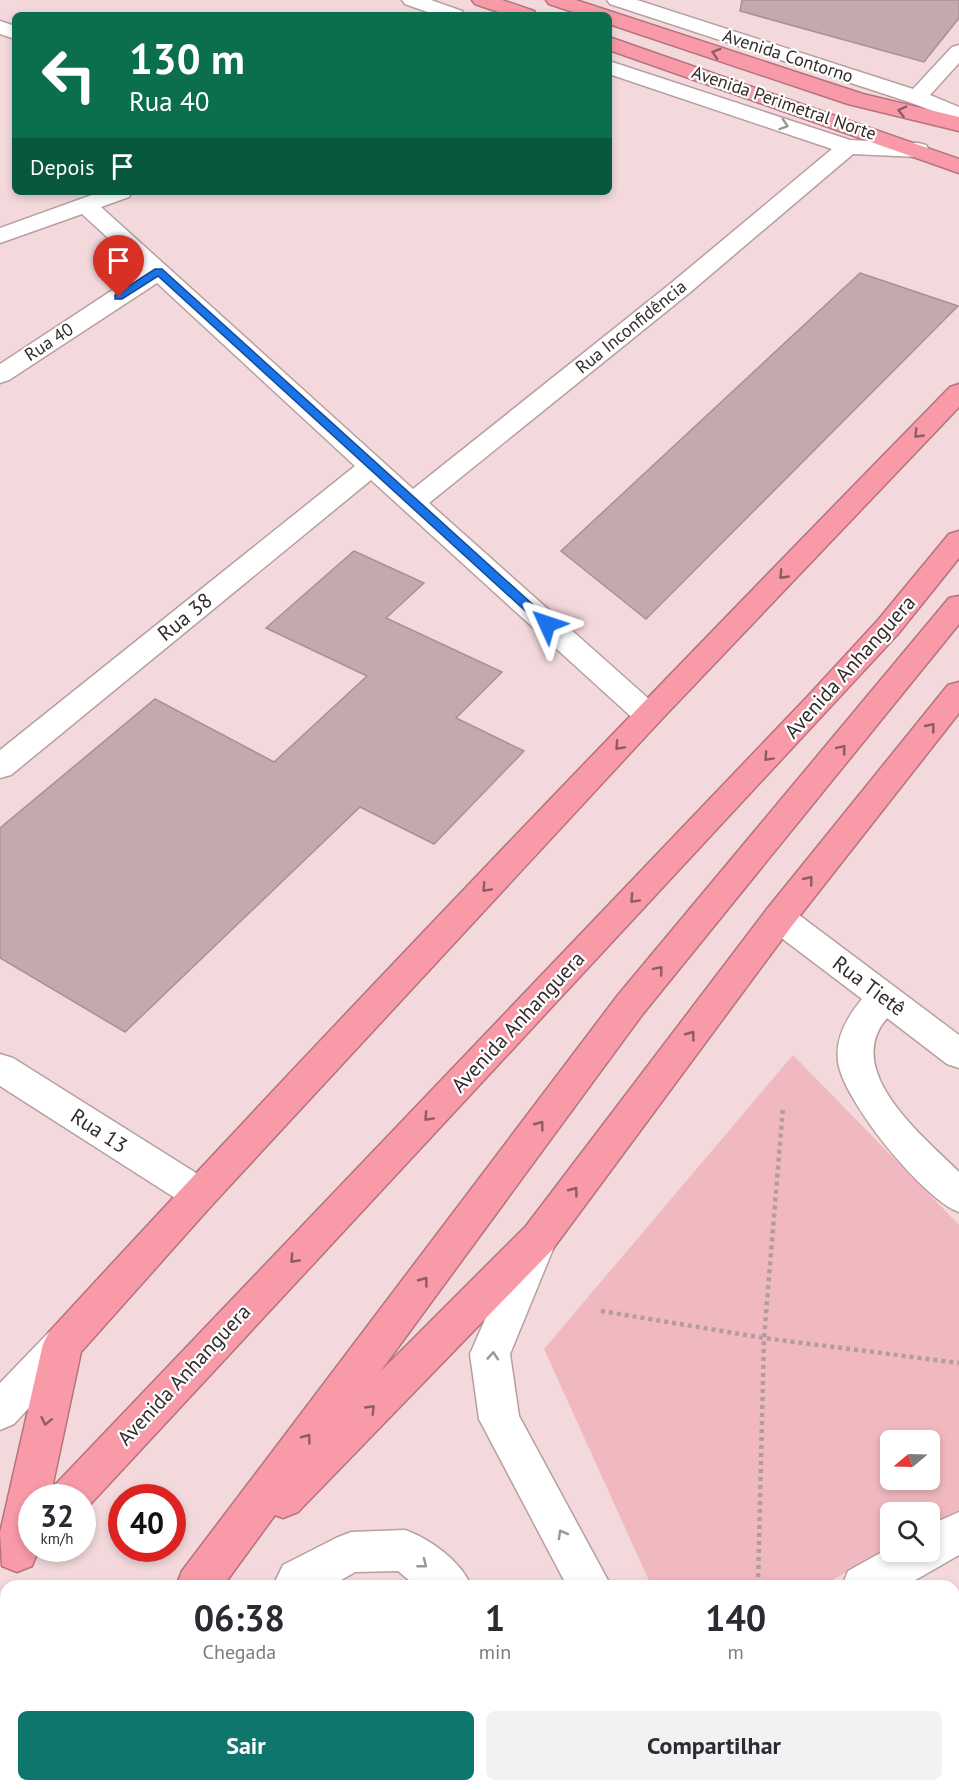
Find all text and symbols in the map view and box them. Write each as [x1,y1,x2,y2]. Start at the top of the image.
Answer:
street label: Avenida Contorno [720,24,856,87]
text: 130 m [129,31,245,86]
icon: left [30,36,108,114]
one-way arrow [711,47,722,60]
street label: Avenida Perimetral Norte [689,60,879,145]
text: Rua 40 [129,84,209,118]
one-way arrow [897,105,907,118]
one-way arrow [778,118,789,130]
icon: arrive [106,150,139,183]
text: Depois [30,153,94,181]
pin [93,235,144,297]
icon: arrive [102,244,135,277]
street label: Rua Inconfidência [570,275,691,379]
street label: Rua 40 [20,317,78,366]
one-way arrow [915,427,926,438]
one-way arrow [779,568,790,578]
street label: Rua 38 [152,586,217,647]
street label: Avenida Anhanguera [778,589,921,744]
position arrow [515,592,579,656]
one-way arrow [923,723,934,734]
one-way arrow [615,739,626,750]
one-way arrow [834,745,845,756]
one-way arrow [764,751,775,761]
one-way arrow [802,875,813,886]
one-way arrow [482,881,493,892]
one-way arrow [630,892,641,903]
street label: Avenida Anhanguera [445,945,590,1098]
street label: Rua Tietê [827,949,911,1022]
one-way arrow [651,966,662,977]
one-way arrow [684,1030,695,1041]
street label: Rua 13 [66,1102,133,1159]
one-way arrow [424,1110,435,1121]
one-way arrow [533,1121,544,1132]
one-way arrow [567,1186,578,1197]
one-way arrow [290,1252,301,1262]
one-way arrow [416,1277,427,1288]
street label: Avenida Anhanguera [111,1298,256,1451]
one-way arrow [486,1351,499,1361]
one-way arrow [363,1405,374,1416]
one-way arrow [40,1416,53,1426]
north arrow [880,1430,940,1490]
map controls [880,1430,940,1562]
one-way arrow [300,1433,311,1444]
speed limit sign: 40 [108,1484,186,1562]
text: 32 [40,1496,74,1535]
button: search [880,1502,940,1562]
text: km/h [41,1529,73,1548]
one-way arrow [558,1530,569,1540]
one-way arrow [416,1557,427,1568]
text: 06:38 [194,1594,285,1641]
text: 1 [485,1594,505,1641]
text: 140 [705,1594,766,1641]
text: Chegada [203,1639,276,1665]
text: min [479,1639,511,1665]
text: m [728,1639,744,1665]
button: Sair [18,1711,474,1780]
button: Compartilhar [486,1711,942,1780]

